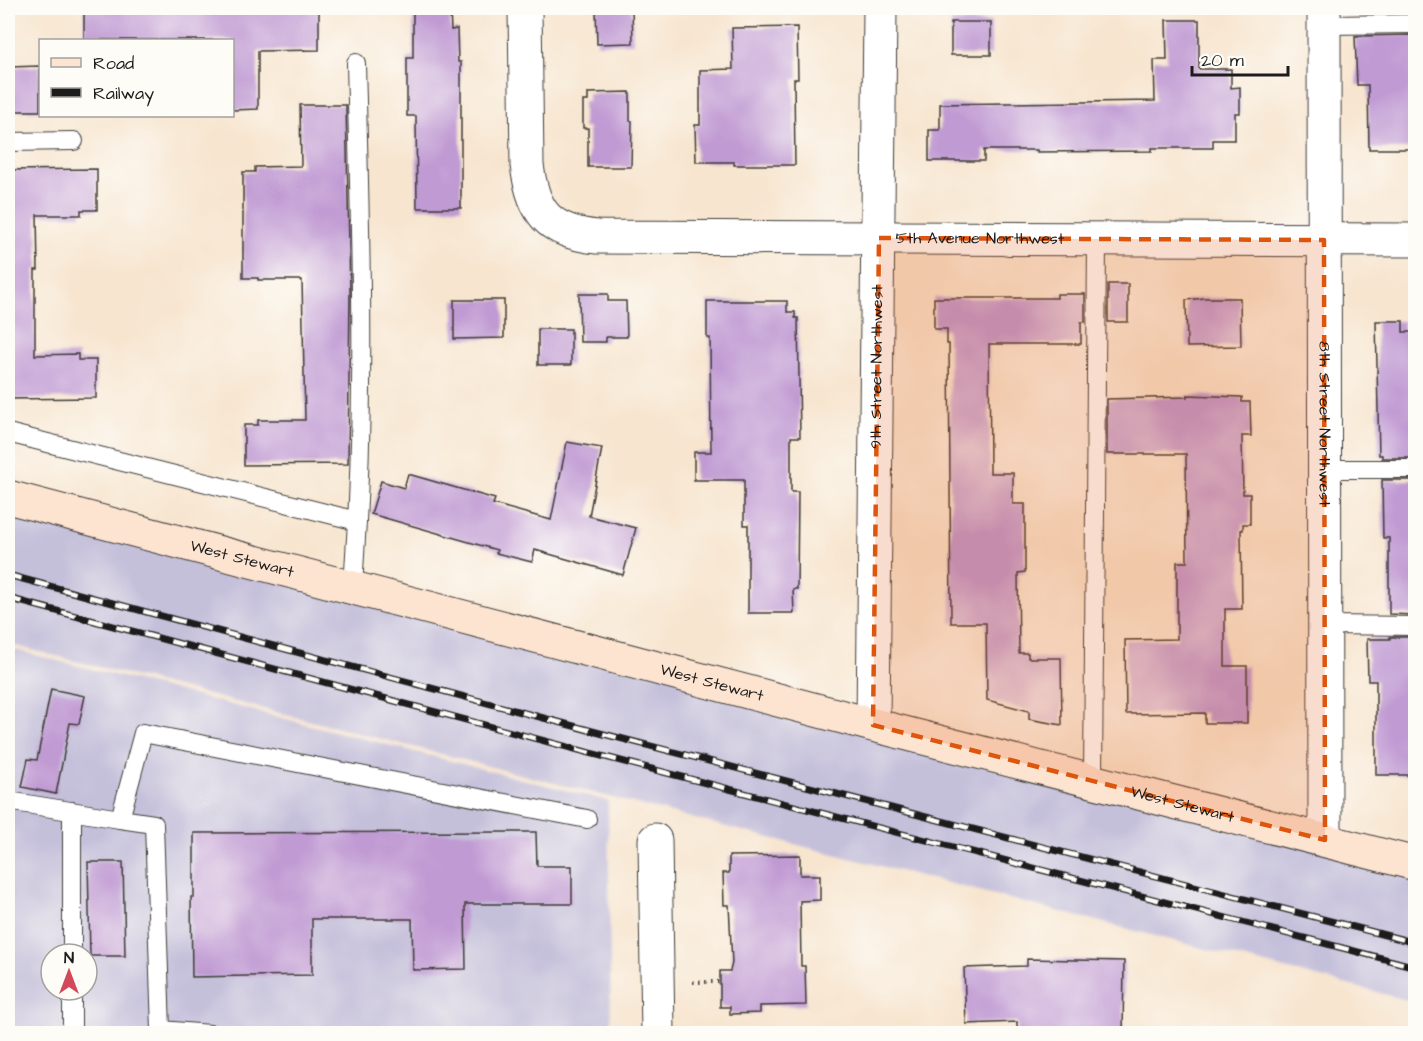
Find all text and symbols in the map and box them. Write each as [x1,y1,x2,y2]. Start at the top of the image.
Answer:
legend [39,39,234,117]
scale bar [1192,39,1288,77]
text: 20 m [1201,48,1244,73]
text: Road [93,51,134,76]
text: Railway [93,81,154,107]
street label: 5th Avenue Northwest [895,227,1065,250]
street label: 9th Street Northwest [865,284,888,449]
street label: 8th Street Northwest [1313,341,1336,507]
street label: West Stewart [188,534,297,583]
street label: West Stewart [658,658,767,707]
street label: West Stewart [1128,780,1237,828]
north arrow [39,942,99,1002]
text: N [64,947,74,969]

